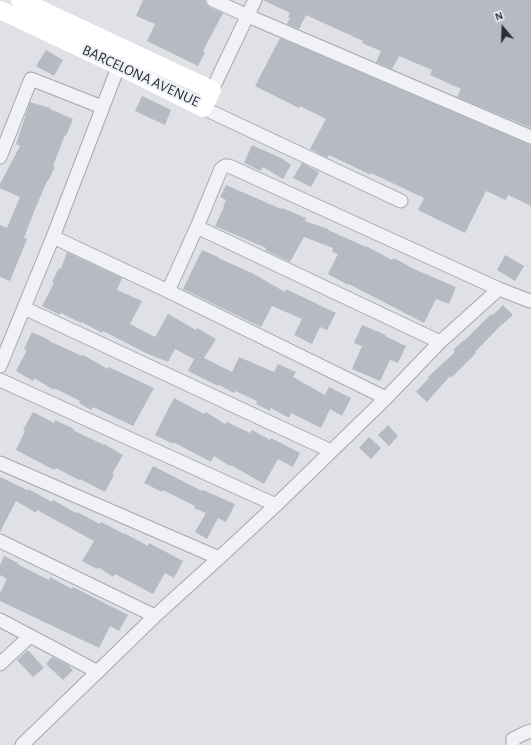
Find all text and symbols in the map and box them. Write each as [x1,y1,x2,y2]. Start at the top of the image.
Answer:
north arrow [483,8,523,48]
text: N [494,10,504,23]
street label: BARCELONA AVENUE [79,41,203,111]

